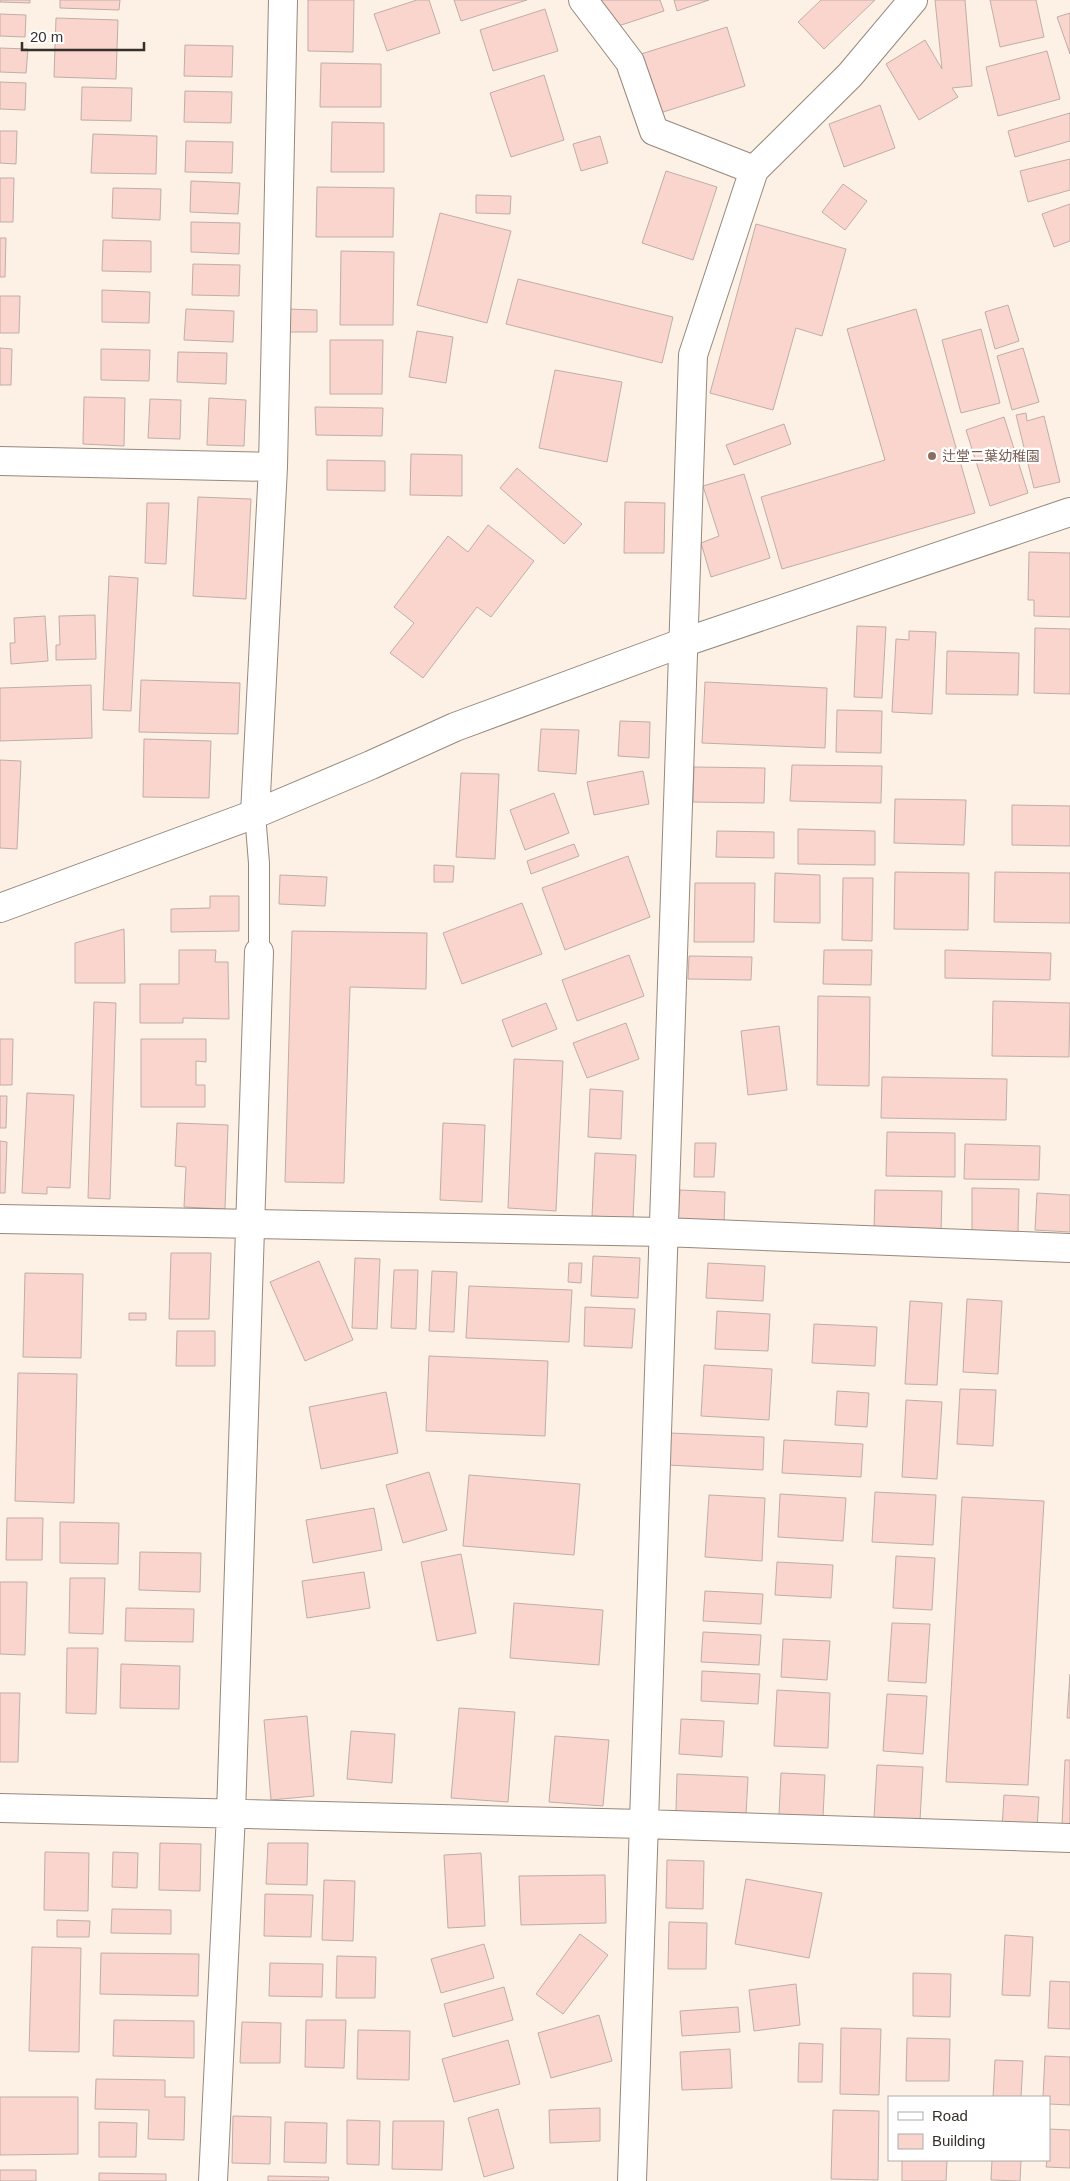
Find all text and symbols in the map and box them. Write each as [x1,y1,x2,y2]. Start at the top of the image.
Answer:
scale bar [22,20,145,52]
text: 20 m [30,28,63,45]
place label: 辻堂二葉幼稚園 [942,448,1040,464]
marker: 辻堂二葉幼稚園 [926,450,938,462]
legend [888,2096,1050,2161]
text: Road [932,2107,968,2124]
text: Building [932,2132,985,2149]

